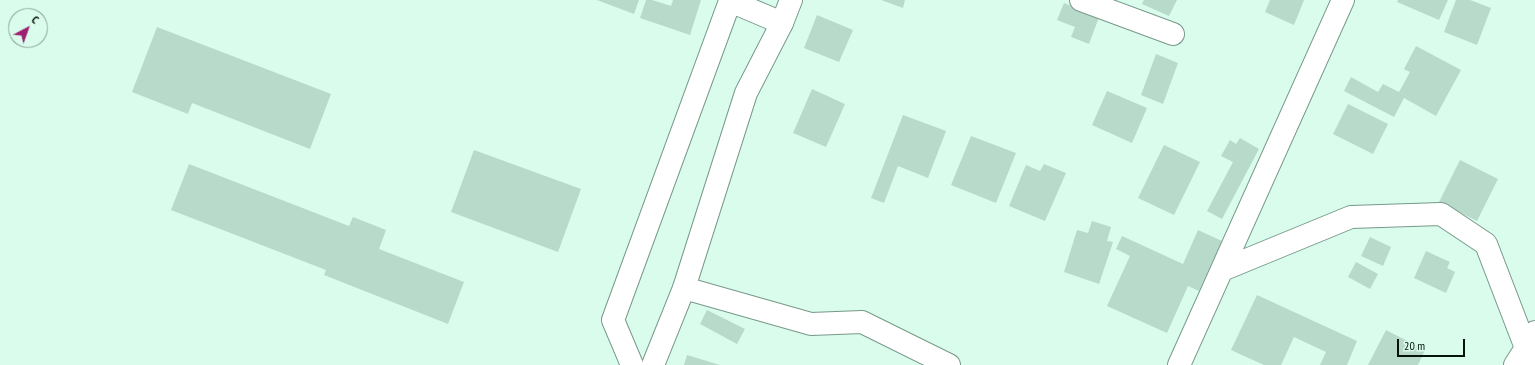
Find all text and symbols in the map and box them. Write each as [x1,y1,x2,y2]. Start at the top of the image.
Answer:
north arrow [8,8,48,48]
text: С [29,13,42,27]
scale bar [1399,331,1467,357]
text: 20 m [1404,338,1425,353]

